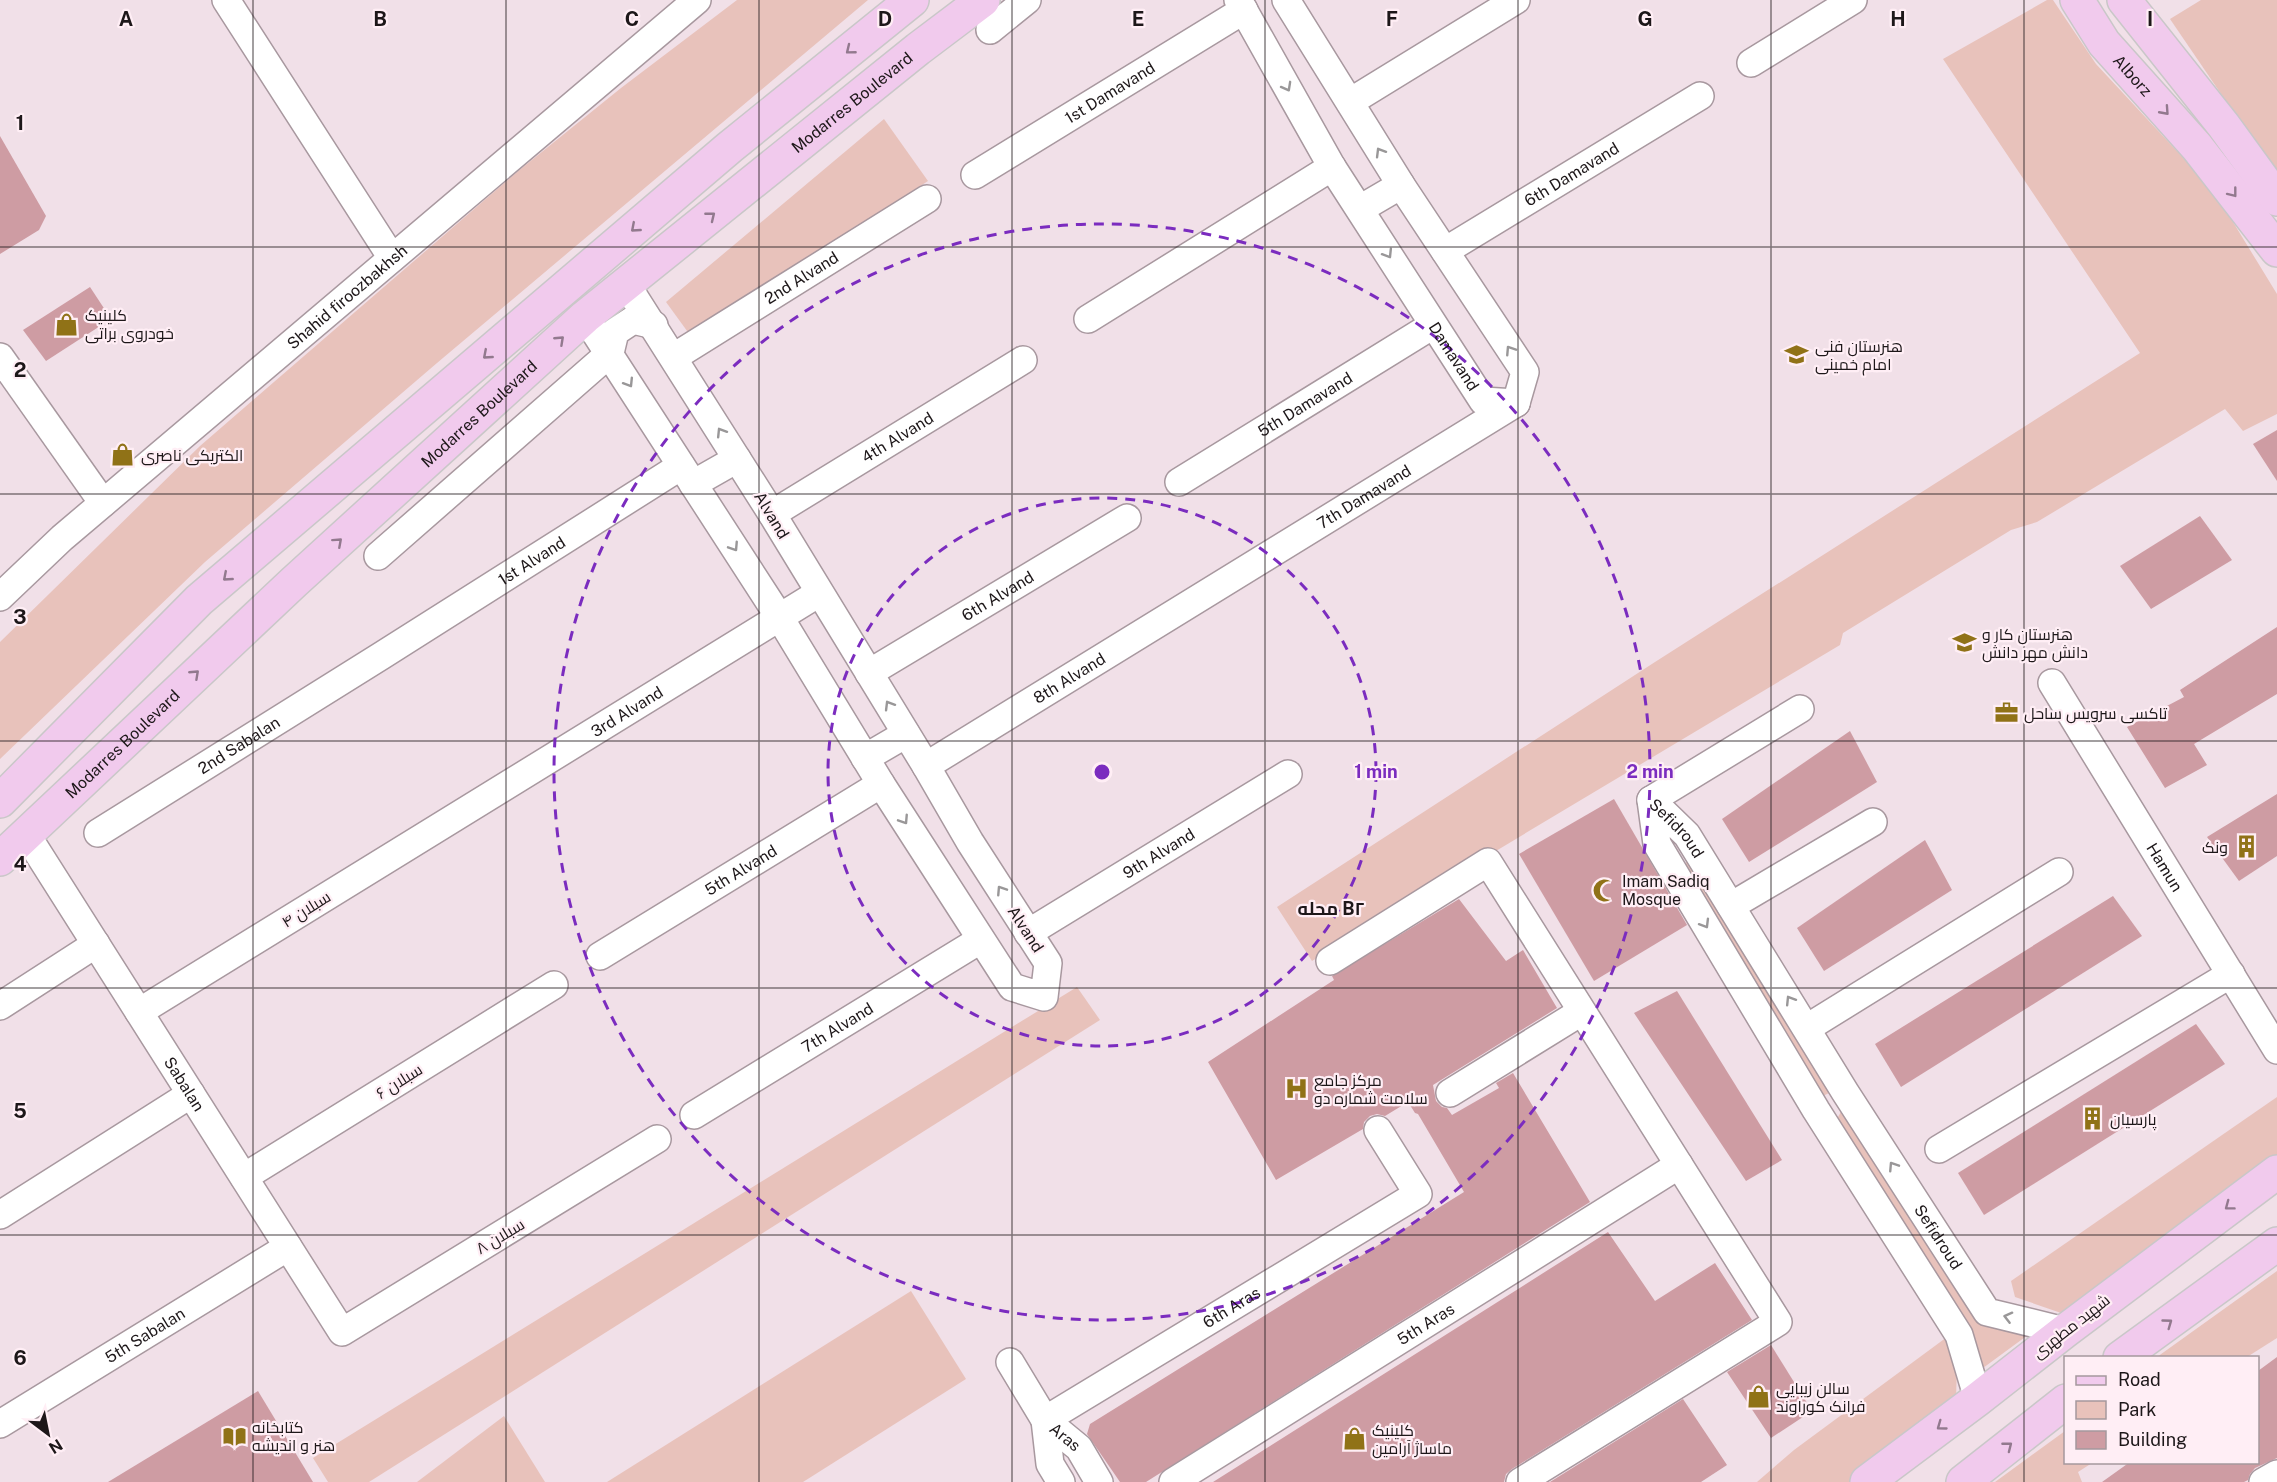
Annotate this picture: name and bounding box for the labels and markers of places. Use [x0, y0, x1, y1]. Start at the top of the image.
place label: کلینیک خودروی براتی [85, 306, 174, 344]
shop icon: کلینیک خودروی براتی [54, 311, 80, 337]
place label: هنرستان فنی امام خمینی [1815, 337, 1903, 376]
school or university icon: هنرستان فنی امام خمینی [1784, 342, 1810, 368]
shop icon: الکتریکی ناصری [110, 442, 136, 468]
place label: الکتریکی ناصری [141, 446, 243, 466]
place label: هنرستان کار و دانش مهر دانش [1982, 625, 2088, 663]
school or university icon: هنرستان کار و دانش مهر دانش [1951, 630, 1977, 656]
office icon: تاکسی سرویس ساحل [1993, 700, 2019, 726]
place label: تاکسی سرویس ساحل [2024, 704, 2168, 724]
centre of rings [1092, 762, 1112, 782]
building icon: ونک [2233, 834, 2259, 860]
place label: ونک [2202, 838, 2228, 857]
place label: Imam Sadiq Mosque [1622, 872, 1710, 909]
mosque icon: Imam Sadiq Mosque [1591, 877, 1617, 903]
place label: مرکز جامع سلامت شماره دو [1314, 1071, 1428, 1108]
hospital icon: مرکز جامع سلامت شماره دو [1283, 1076, 1309, 1102]
building icon: پارسیان [2079, 1106, 2105, 1132]
place label: پارسیان [2110, 1110, 2157, 1131]
place label: سالن زیبایی فرانک کوراوند [1776, 1379, 1865, 1416]
shop icon: سالن زیبایی فرانک کوراوند [1745, 1384, 1771, 1410]
place label: کتابخانه هنر و اندیشه [252, 1418, 335, 1455]
place label: کلینیک ماساژ آرامین [1372, 1421, 1452, 1459]
library icon: کتابخانه هنر و اندیشه [221, 1423, 247, 1449]
shop icon: کلینیک ماساژ آرامین [1341, 1426, 1367, 1452]

